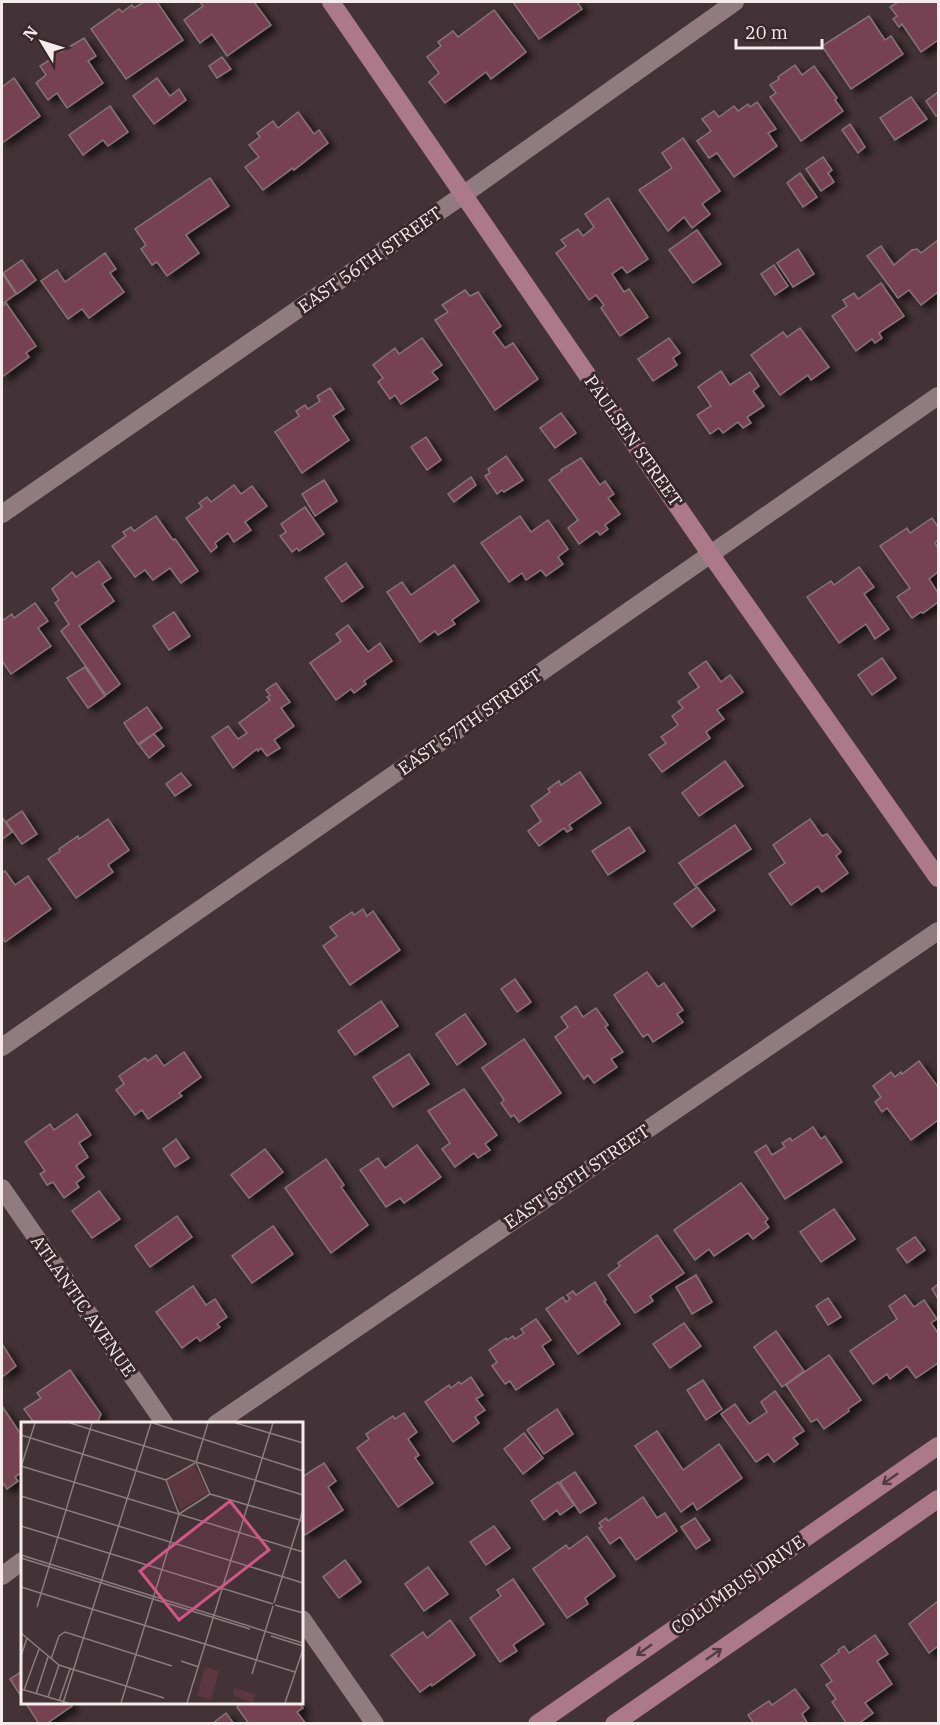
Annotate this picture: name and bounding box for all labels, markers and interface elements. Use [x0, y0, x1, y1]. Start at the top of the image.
north arrow [12, 12, 72, 72]
scale bar [736, 12, 822, 50]
text: 20 m [745, 21, 788, 44]
text: N [18, 22, 42, 44]
street label: EAST 56TH STREET [293, 201, 446, 318]
street label: PAULSEN STREET [579, 370, 688, 511]
street label: EAST 57TH STREET [393, 663, 546, 780]
street label: EAST 58TH STREET [499, 1119, 654, 1234]
street label: ATLANTIC AVENUE [26, 1230, 141, 1381]
inset map [21, 1422, 303, 1704]
one-way arrow [883, 1473, 899, 1485]
street label: COLUMBUS DRIVE [666, 1530, 809, 1639]
one-way arrow [636, 1644, 652, 1656]
one-way arrow [706, 1648, 722, 1660]

